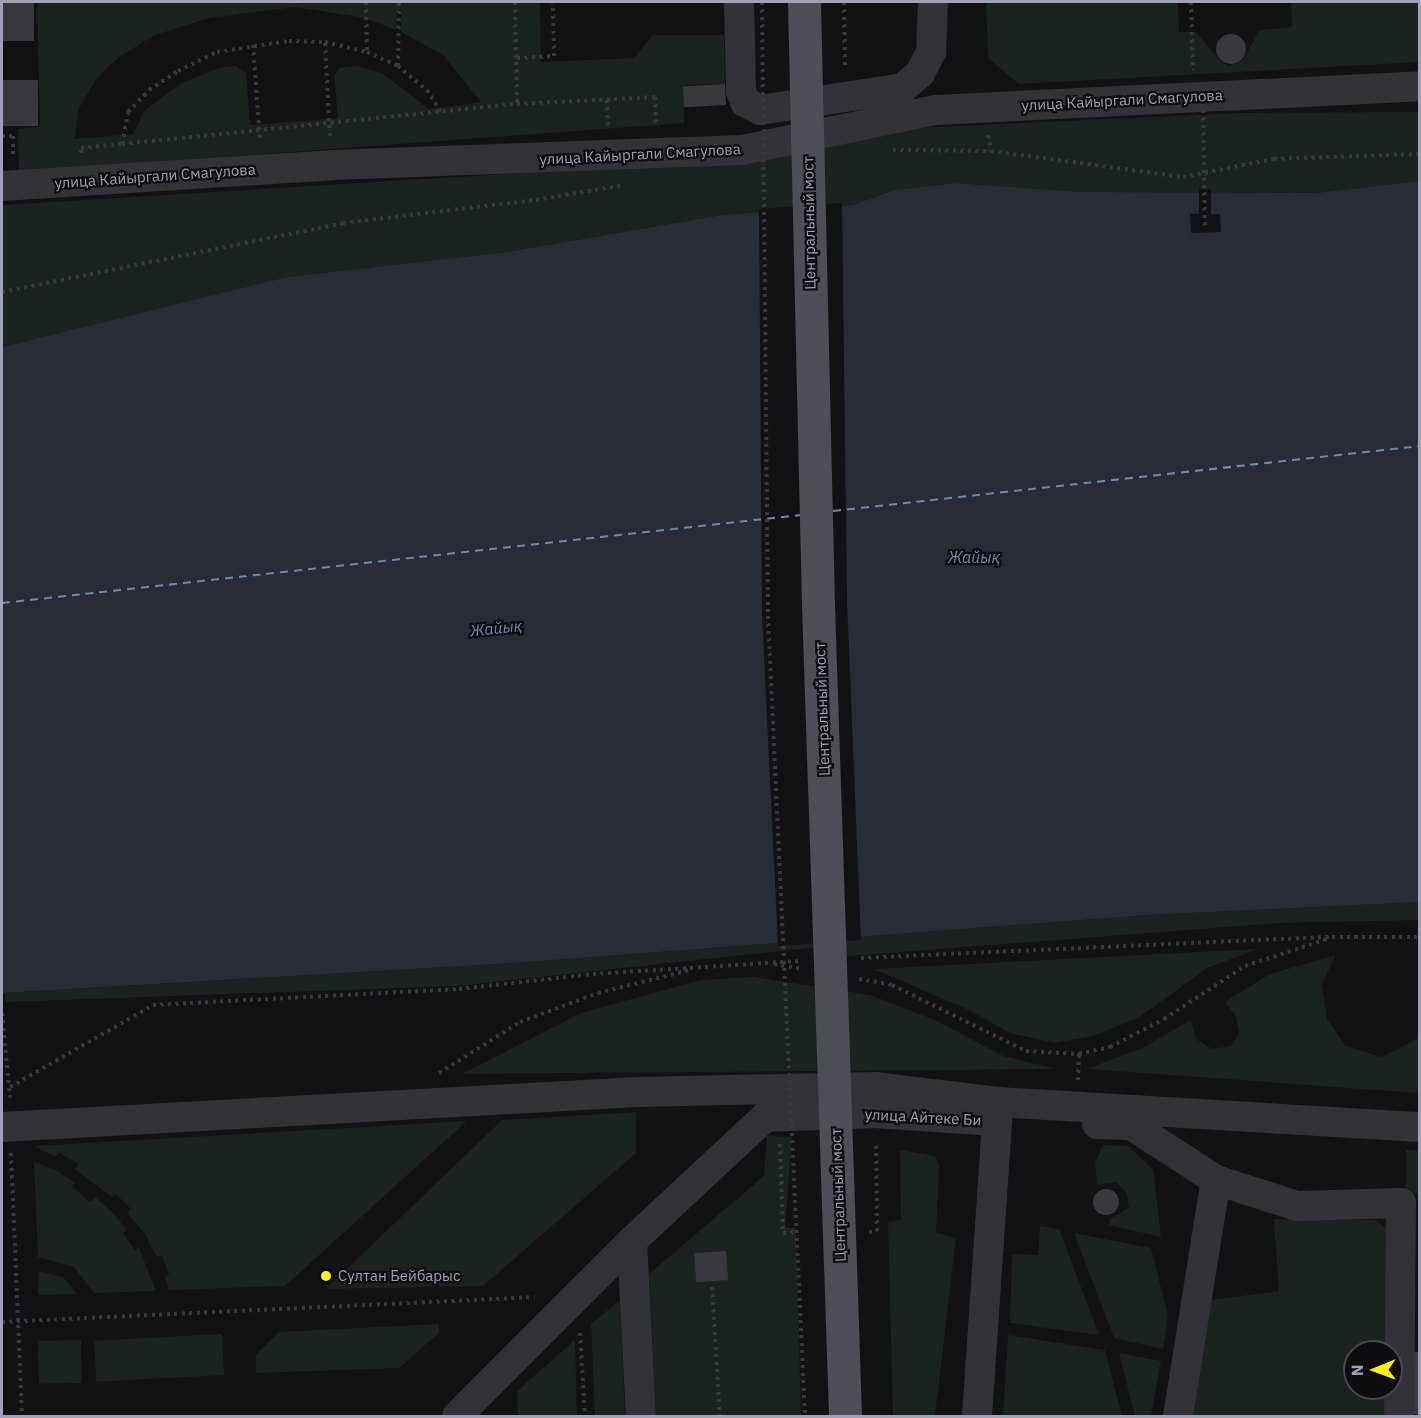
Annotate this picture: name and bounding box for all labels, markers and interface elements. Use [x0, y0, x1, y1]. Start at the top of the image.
street label: улица Кайыргали Смагулова [1021, 86, 1223, 114]
street label: улица Кайыргали Смагулова [539, 140, 741, 168]
street label: Центральный мост [799, 156, 819, 290]
street label: улица Кайыргали Смагулова [54, 160, 256, 192]
water label: Жайық [948, 547, 1000, 567]
water label: Жайық [469, 616, 523, 640]
street label: Центральный мост [811, 642, 833, 776]
street label: улица Айтеке Би [864, 1105, 982, 1129]
street label: Центральный мост [827, 1128, 849, 1262]
place label: Султан Бейбарыс [338, 1267, 460, 1285]
marker: Султан Бейбарыс [319, 1269, 333, 1283]
north arrow [1343, 1340, 1403, 1400]
text: N [1347, 1364, 1367, 1376]

